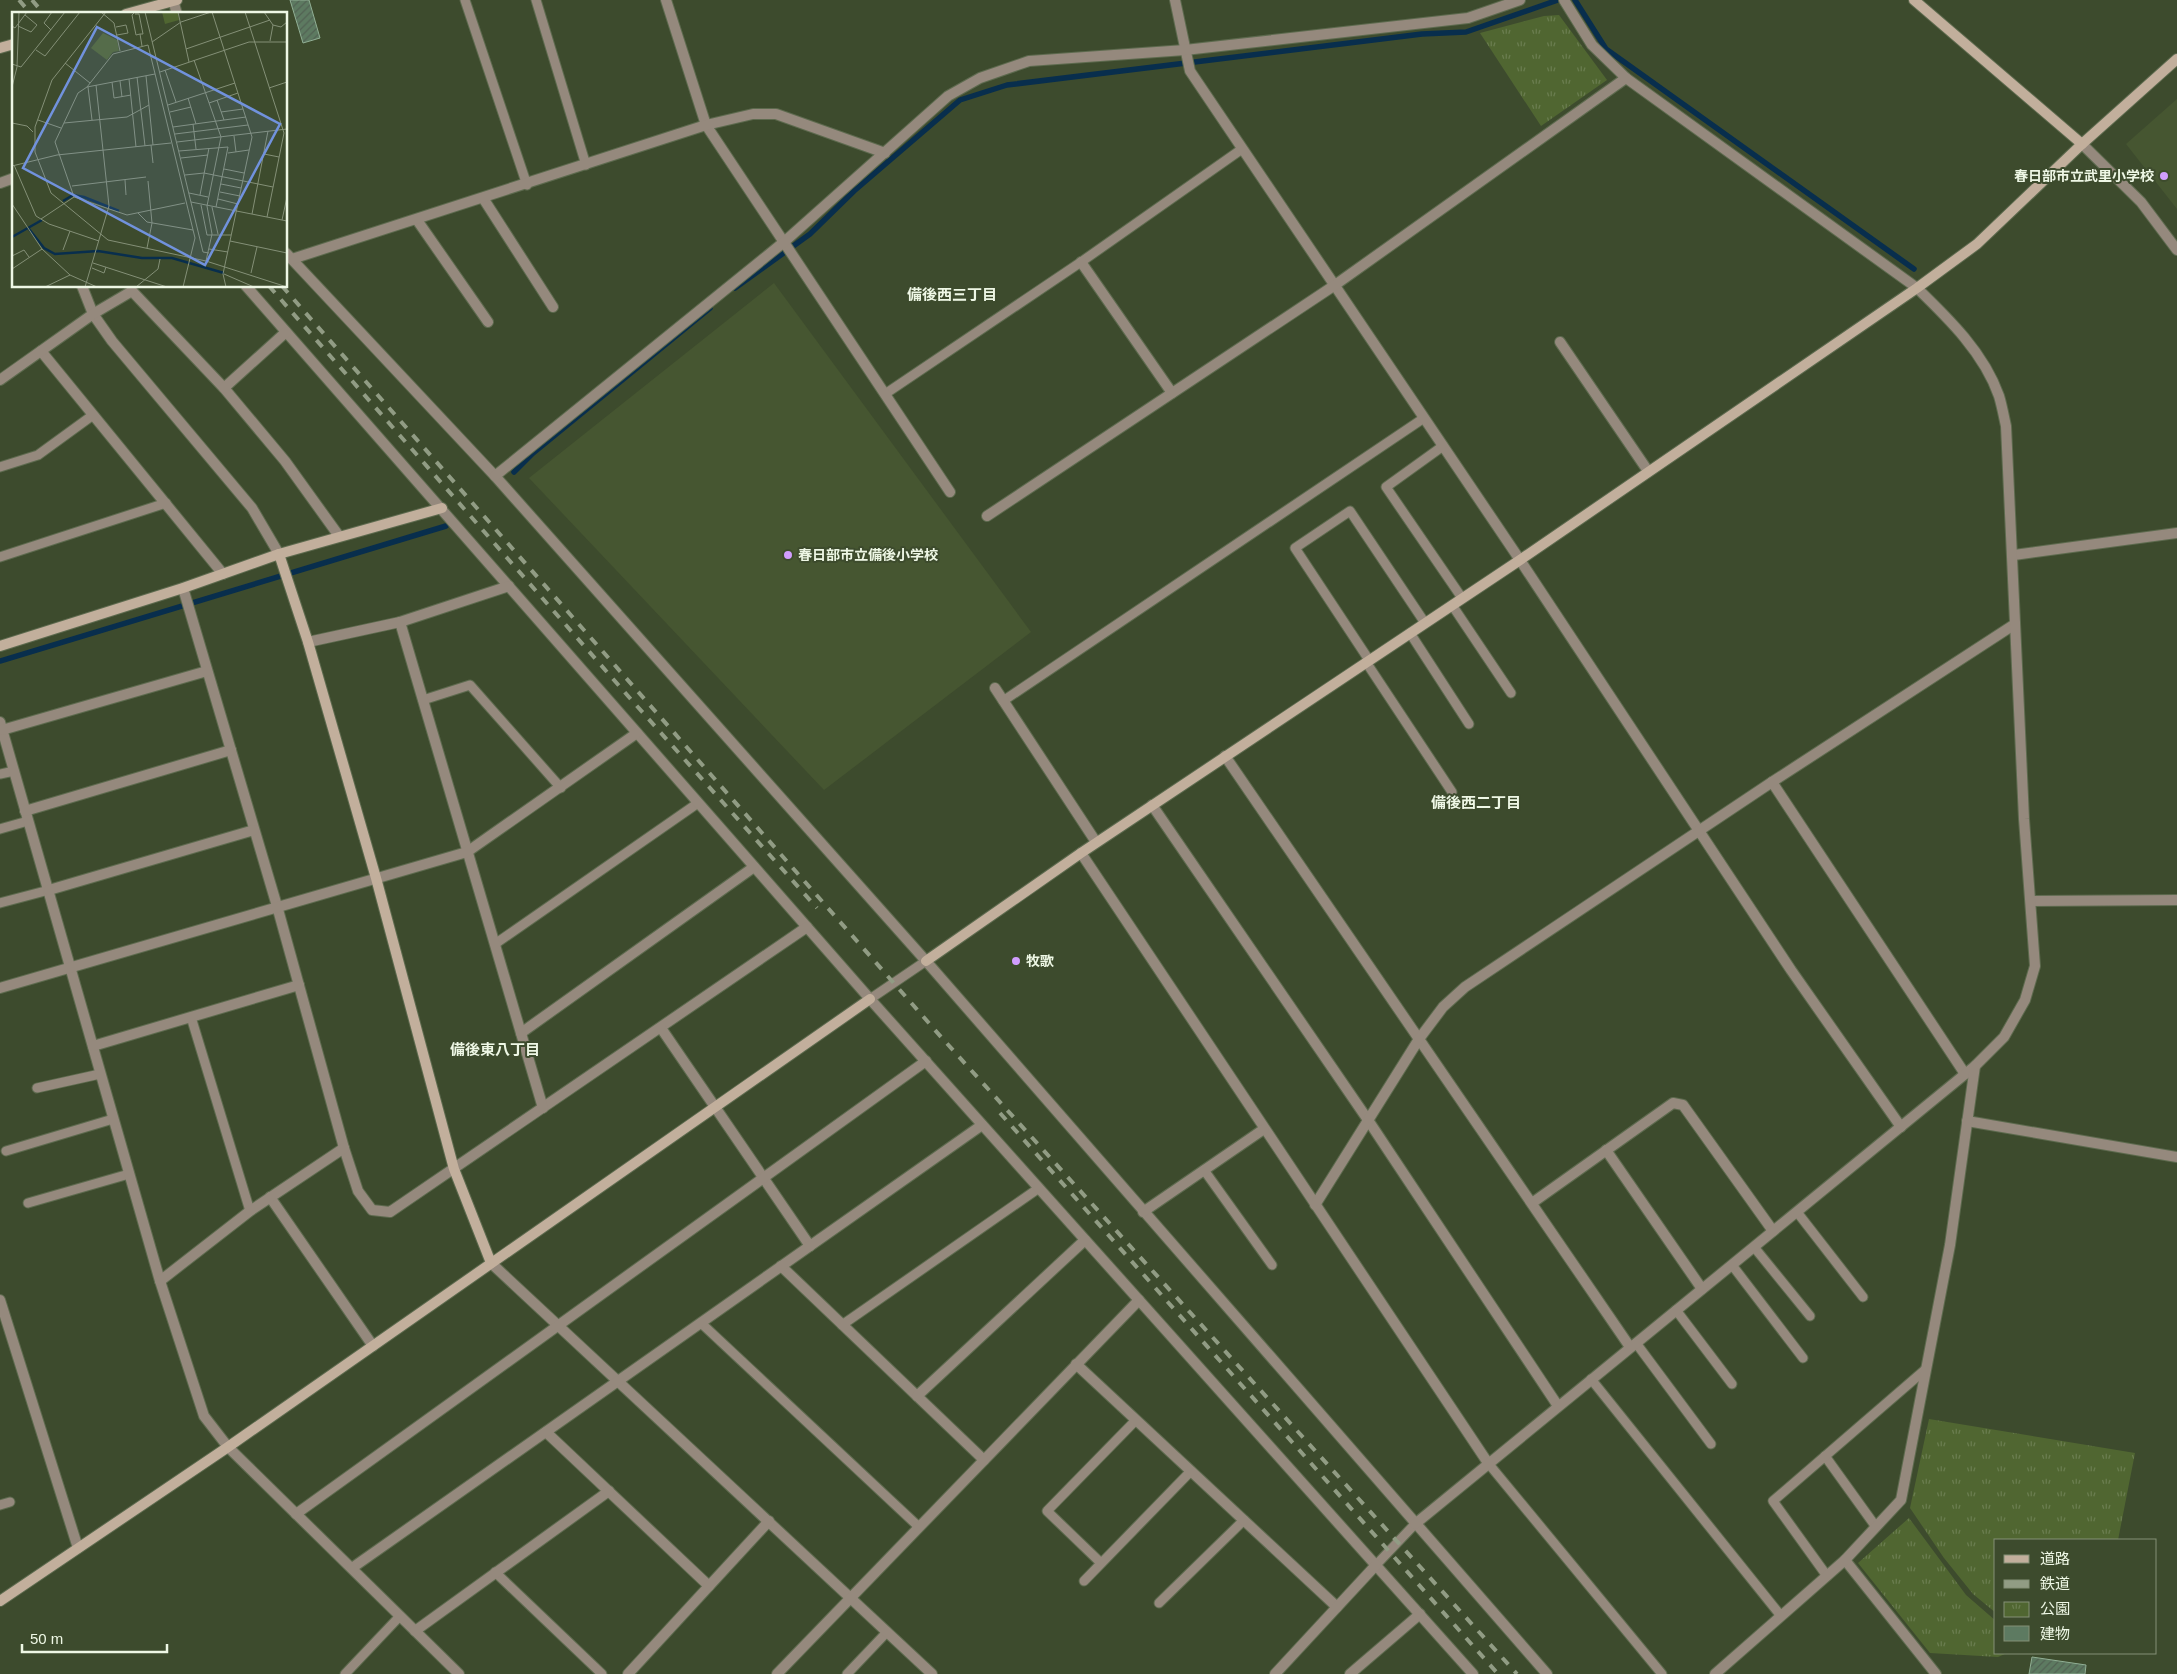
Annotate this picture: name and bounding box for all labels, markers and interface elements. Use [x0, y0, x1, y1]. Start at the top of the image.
inset map [12, 12, 288, 288]
place label: 春日部市立武里小学校 [2014, 168, 2154, 184]
marker: 春日部市立武里小学校 [2158, 170, 2170, 182]
district label: 備後西三丁目 [907, 286, 997, 303]
place label: 春日部市立備後小学校 [798, 547, 938, 563]
marker: 春日部市立備後小学校 [782, 549, 794, 561]
district label: 備後西二丁目 [1431, 794, 1521, 811]
place label: 牧歌 [1026, 953, 1054, 969]
marker: 牧歌 [1010, 955, 1022, 967]
district label: 備後東八丁目 [450, 1041, 540, 1058]
legend [1994, 1539, 2157, 1654]
text: 道路 [2040, 1550, 2070, 1567]
text: 鉄道 [2040, 1575, 2070, 1592]
text: 公園 [2040, 1600, 2070, 1617]
scale bar [22, 1622, 168, 1654]
text: 建物 [2040, 1625, 2070, 1642]
text: 50 m [30, 1630, 63, 1647]

